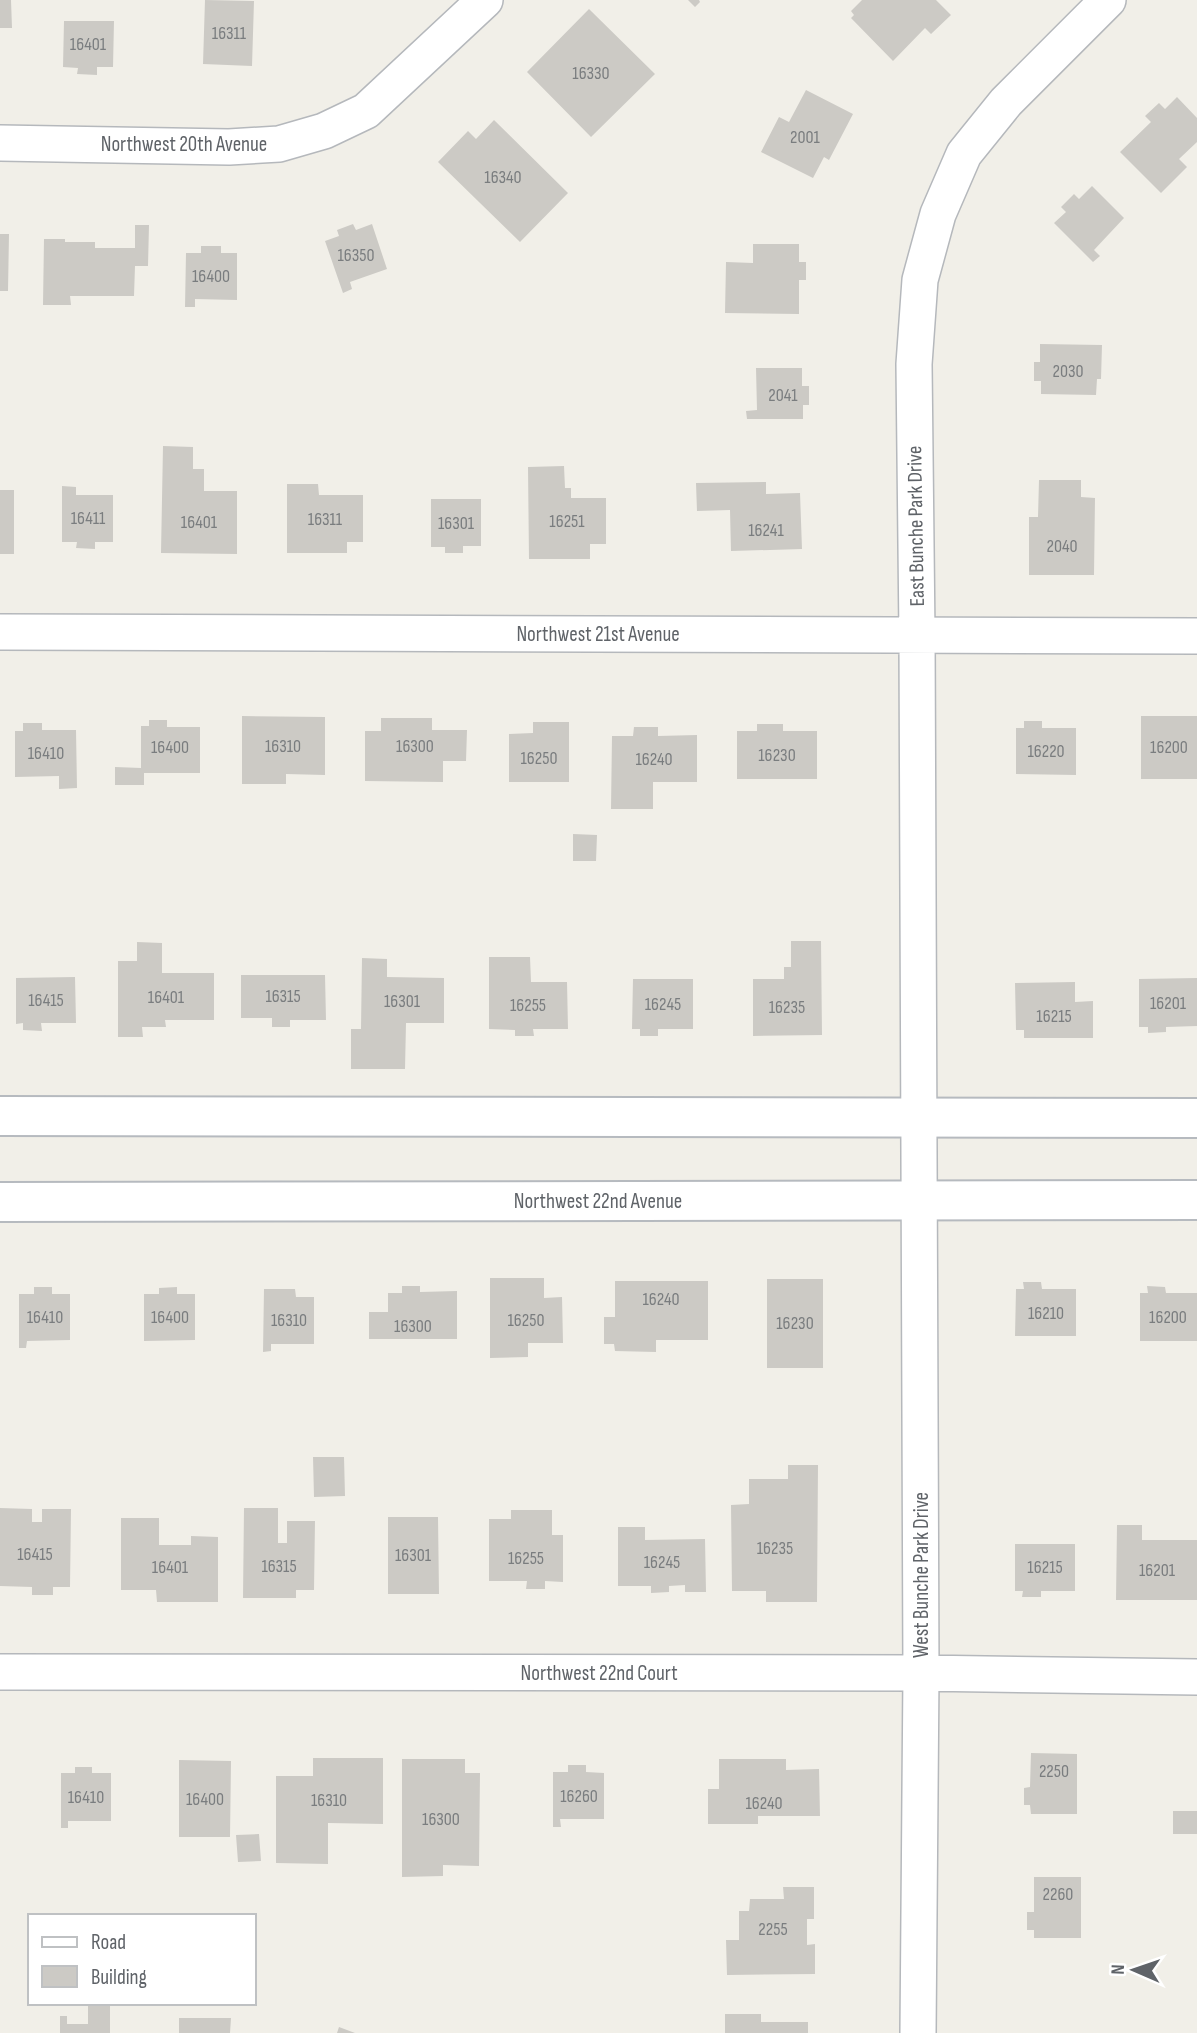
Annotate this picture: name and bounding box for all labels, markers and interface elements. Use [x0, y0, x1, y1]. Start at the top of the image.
house number: 16311 [212, 23, 247, 44]
house number: 16401 [70, 34, 107, 55]
house number: 16330 [572, 63, 610, 84]
house number: 2001 [790, 127, 821, 148]
street label: Northwest 20th Avenue [101, 132, 267, 157]
house number: 16340 [484, 167, 522, 188]
house number: 16350 [338, 245, 374, 266]
house number: 16400 [192, 266, 230, 287]
house number: 2030 [1052, 361, 1084, 382]
house number: 2041 [768, 385, 798, 406]
street label: East Bunche Park Drive [902, 445, 930, 607]
house number: 16411 [71, 508, 106, 529]
house number: 16311 [308, 509, 343, 530]
house number: 16251 [549, 511, 585, 532]
house number: 16401 [181, 512, 218, 533]
house number: 16301 [438, 513, 475, 534]
house number: 16241 [748, 520, 784, 541]
house number: 2040 [1047, 536, 1078, 557]
street label: Northwest 21st Avenue [516, 622, 680, 647]
house number: 16310 [265, 736, 301, 757]
house number: 16300 [396, 736, 434, 757]
house number: 16400 [151, 737, 189, 758]
house number: 16200 [1150, 737, 1188, 758]
house number: 16220 [1027, 741, 1065, 762]
house number: 16410 [28, 743, 64, 764]
house number: 16230 [758, 745, 796, 766]
house number: 16250 [520, 748, 558, 769]
house number: 16240 [635, 749, 673, 770]
house number: 16315 [265, 986, 301, 1007]
house number: 16401 [148, 987, 185, 1008]
house number: 16415 [28, 990, 64, 1011]
house number: 16301 [384, 991, 421, 1012]
house number: 16201 [1150, 993, 1187, 1014]
house number: 16245 [645, 994, 681, 1015]
house number: 16255 [510, 995, 546, 1016]
house number: 16235 [769, 997, 805, 1018]
house number: 16215 [1036, 1006, 1072, 1027]
street label: Northwest 22nd Avenue [514, 1189, 682, 1214]
house number: 16240 [642, 1289, 680, 1310]
house number: 16210 [1028, 1303, 1064, 1324]
house number: 16410 [27, 1307, 63, 1328]
house number: 16400 [151, 1307, 189, 1328]
house number: 16200 [1149, 1307, 1187, 1328]
house number: 16310 [271, 1310, 307, 1331]
house number: 16250 [507, 1310, 545, 1331]
house number: 16230 [776, 1313, 814, 1334]
house number: 16300 [394, 1316, 432, 1337]
street label: West Bunche Park Drive [909, 1492, 934, 1658]
house number: 16235 [757, 1538, 793, 1559]
house number: 16415 [17, 1544, 53, 1565]
house number: 16301 [395, 1545, 432, 1566]
house number: 16255 [508, 1548, 544, 1569]
house number: 16245 [644, 1552, 680, 1573]
house number: 16315 [261, 1556, 297, 1577]
house number: 16401 [152, 1557, 189, 1578]
house number: 16215 [1027, 1557, 1063, 1578]
house number: 16201 [1139, 1560, 1176, 1581]
street label: Northwest 22nd Court [520, 1661, 678, 1686]
house number: 2250 [1039, 1761, 1069, 1782]
house number: 16260 [560, 1786, 598, 1807]
house number: 16410 [68, 1787, 104, 1808]
house number: 16400 [186, 1789, 224, 1810]
house number: 16310 [311, 1790, 347, 1811]
house number: 16240 [745, 1793, 783, 1814]
house number: 16300 [422, 1809, 460, 1830]
house number: 2260 [1043, 1884, 1073, 1905]
legend [28, 1914, 256, 2005]
house number: 2255 [758, 1919, 788, 1940]
text: Road [91, 1930, 126, 1955]
north arrow [1099, 1935, 1169, 2005]
text: N [1107, 1964, 1130, 1975]
text: Building [91, 1965, 147, 1990]

